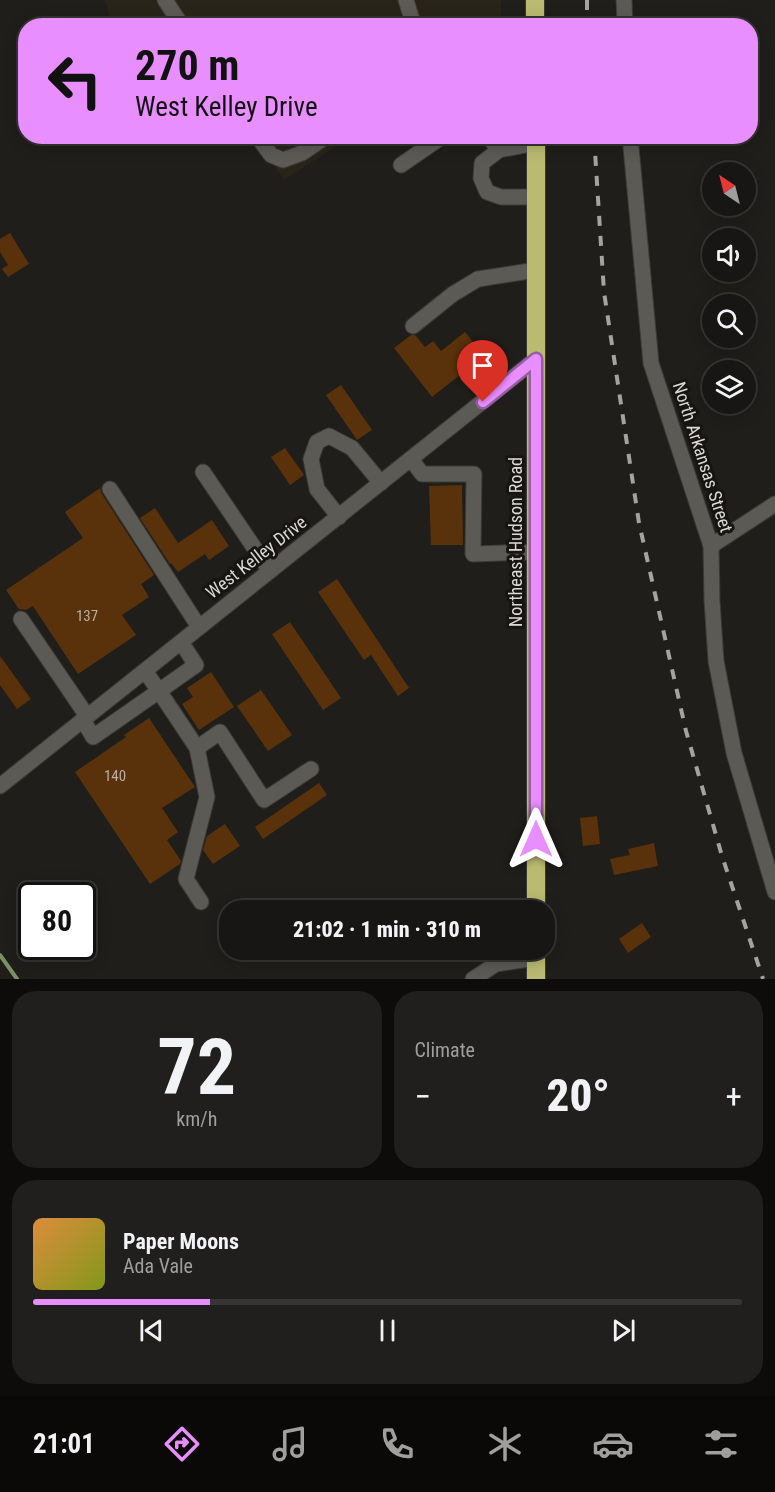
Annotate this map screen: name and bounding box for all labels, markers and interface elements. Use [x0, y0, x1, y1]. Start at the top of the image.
text: 270 m [135, 41, 240, 90]
icon: left [36, 42, 114, 120]
text: West Kelley Drive [135, 91, 318, 123]
north arrow [702, 162, 756, 216]
map controls [702, 162, 756, 414]
button: sound [702, 228, 756, 282]
button: search [702, 294, 756, 348]
pin [457, 340, 508, 402]
icon: arrive [466, 349, 499, 382]
button: layers [702, 360, 756, 414]
street label: North Arkansas Street [669, 379, 737, 535]
street label: Northeast Hudson Road [505, 457, 526, 627]
street label: West Kelley Drive [202, 511, 310, 603]
house number: 137 [76, 607, 98, 625]
house number: 140 [104, 767, 126, 785]
position arrow [504, 807, 568, 871]
speed limit sign: 80 [18, 882, 96, 960]
text: 21:02 · 1 min · 310 m [293, 917, 481, 942]
text: 72 [157, 1022, 236, 1113]
text: Climate [415, 1038, 475, 1062]
text: 20° [547, 1069, 610, 1122]
text: − [415, 1077, 431, 1116]
text: + [726, 1077, 742, 1116]
text: km/h [176, 1107, 217, 1131]
text: Paper Moons [123, 1229, 239, 1254]
text: Ada Vale [123, 1254, 193, 1278]
icon: previous [135, 1314, 168, 1347]
icon: pause [371, 1314, 404, 1347]
icon: next [607, 1314, 640, 1347]
icon: directions [161, 1423, 203, 1465]
icon: music [269, 1423, 311, 1465]
icon: phone [376, 1423, 418, 1465]
icon: climate [484, 1423, 526, 1465]
icon: car [592, 1423, 634, 1465]
icon: filters [700, 1423, 742, 1465]
text: 21:01 [33, 1428, 95, 1460]

